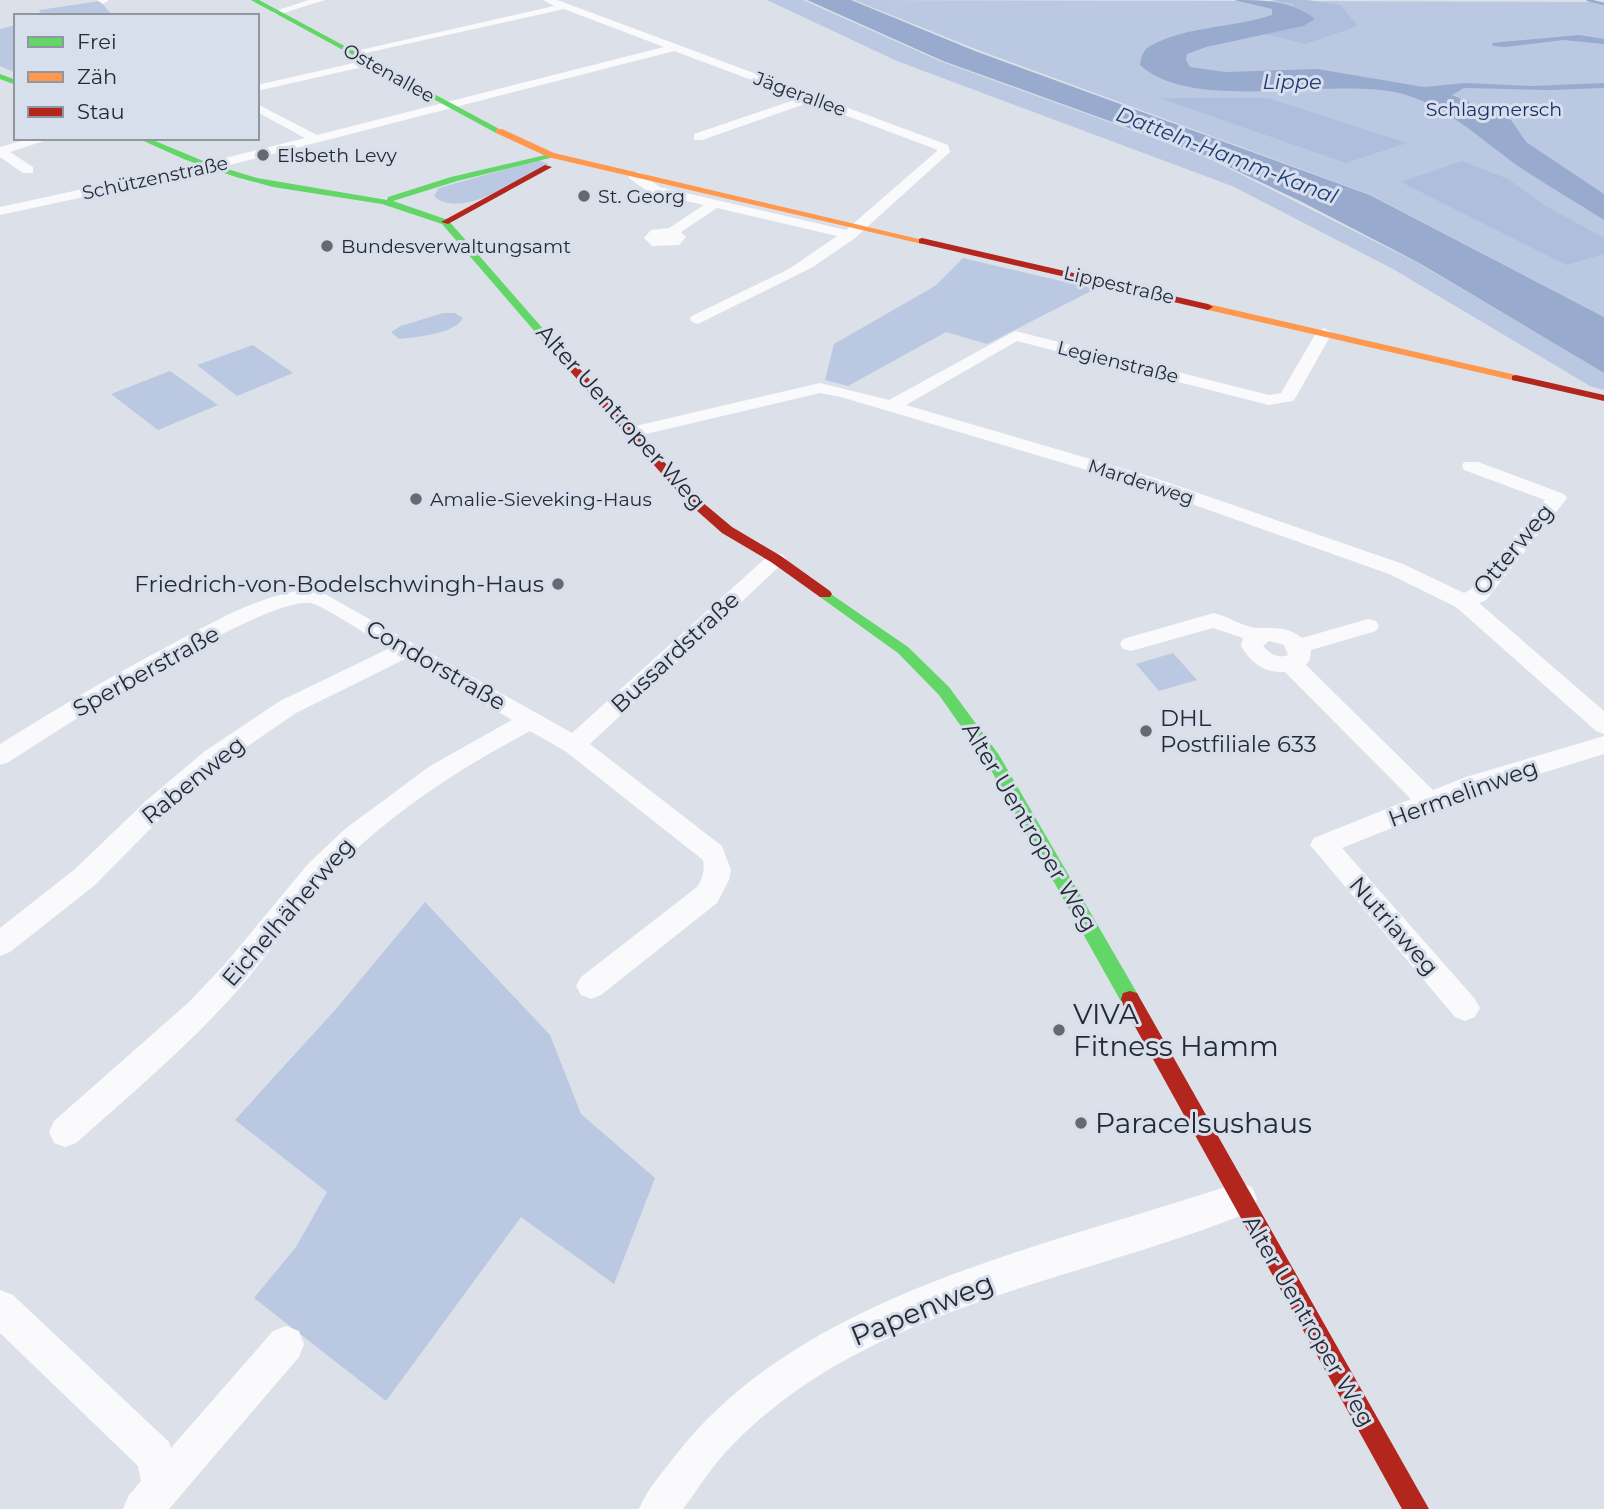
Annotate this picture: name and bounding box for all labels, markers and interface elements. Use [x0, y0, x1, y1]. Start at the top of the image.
legend [14, 14, 259, 140]
text: Frei [77, 29, 117, 54]
street label: Ostenallee [339, 38, 439, 108]
text: Zäh [77, 64, 117, 89]
street label: Jägerallee [750, 66, 849, 121]
water label: Lippe [1262, 69, 1322, 94]
park label: Schlagmersch [1426, 98, 1562, 121]
text: Stau [77, 99, 125, 124]
water label: Datteln-Hamm-Kanal [1113, 101, 1342, 209]
place label: Elsbeth Levy [277, 144, 398, 167]
marker: Elsbeth Levy [255, 147, 271, 163]
street label: Schützenstraße [80, 151, 230, 205]
place label: St. Georg [598, 185, 685, 208]
marker: St. Georg [576, 188, 592, 204]
place label: Bundesverwaltungsamt [341, 235, 571, 258]
marker: Bundesverwaltungsamt [319, 238, 335, 254]
street label: Lippestraße [1061, 261, 1177, 309]
street label: Alter Uentroper Weg [530, 319, 712, 515]
street label: Legienstraße [1055, 336, 1181, 388]
street label: Marderweg [1085, 454, 1197, 510]
place label: Amalie-Sieveking-Haus [430, 488, 652, 511]
marker: Amalie-Sieveking-Haus [408, 491, 424, 507]
street label: Otterweg [1467, 498, 1559, 600]
place label: Friedrich-von-Bodelschwingh-Haus [134, 570, 544, 598]
marker: Friedrich-von-Bodelschwingh-Haus [550, 576, 566, 592]
street label: Bussardstraße [605, 585, 745, 719]
street label: Condorstraße [361, 614, 511, 716]
street label: Sperberstraße [68, 619, 224, 723]
place label: DHL Postfiliale 633 [1160, 704, 1317, 758]
street label: Alter Uentroper Weg [956, 717, 1104, 937]
marker: DHL Postfiliale 633 [1138, 723, 1154, 739]
street label: Rabenweg [136, 730, 250, 830]
street label: Hermelinweg [1384, 753, 1542, 833]
street label: Eichelhäherweg [216, 832, 360, 992]
street label: Nutriaweg [1344, 871, 1444, 981]
place label: VIVA Fitness Hamm [1073, 997, 1279, 1063]
marker: VIVA Fitness Hamm [1051, 1022, 1067, 1038]
place label: Paracelsushaus [1095, 1106, 1312, 1140]
marker: Paracelsushaus [1073, 1115, 1089, 1131]
street label: Alter Uentroper Weg [1237, 1210, 1381, 1432]
street label: Papenweg [846, 1265, 998, 1353]

